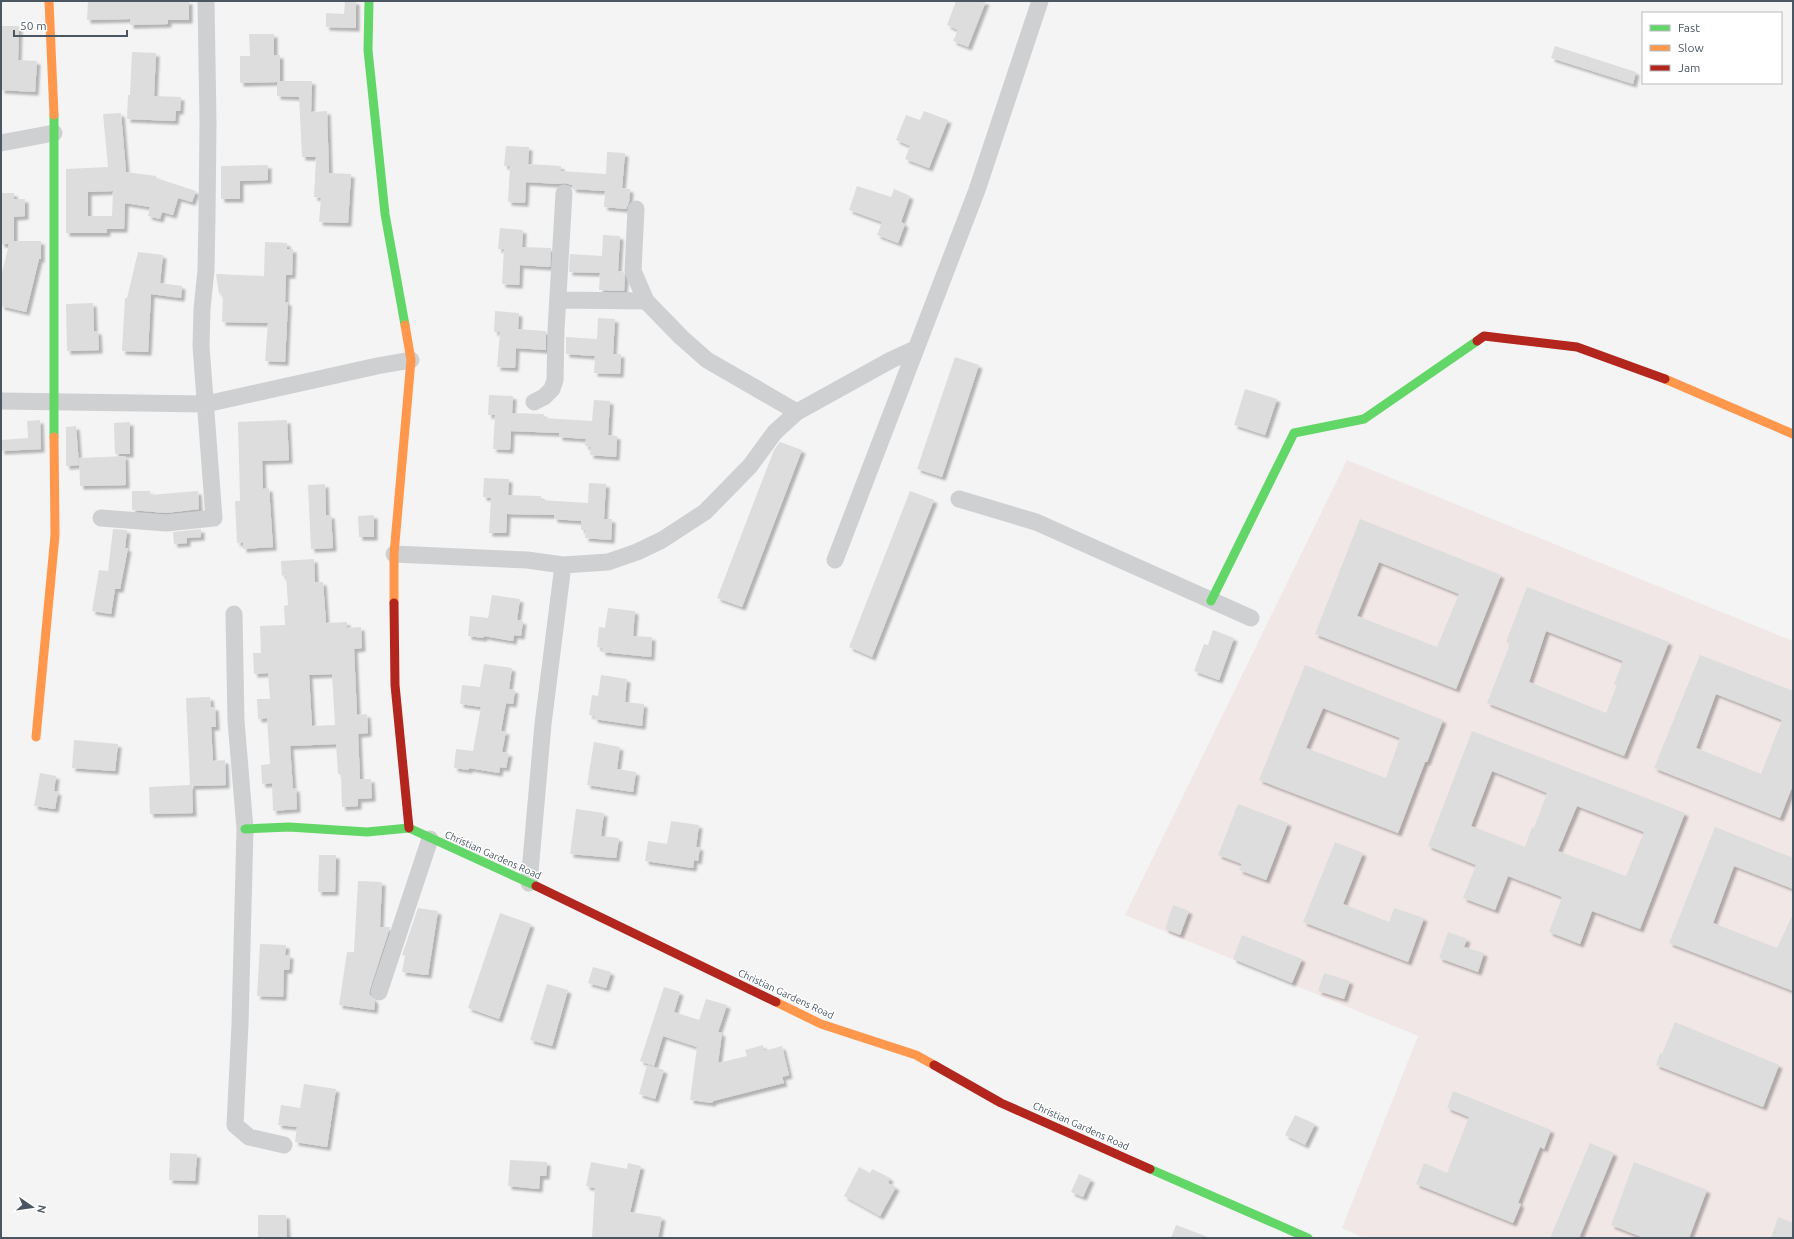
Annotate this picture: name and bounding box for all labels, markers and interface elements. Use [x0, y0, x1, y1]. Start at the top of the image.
scale bar [14, 12, 127, 38]
legend [1642, 12, 1782, 84]
text: 50 m [20, 19, 47, 32]
text: Fast [1678, 21, 1700, 34]
text: Slow [1678, 41, 1704, 54]
text: Jam [1678, 61, 1700, 74]
street label: Christian Gardens Road [443, 829, 543, 881]
street label: Christian Gardens Road [736, 967, 836, 1021]
street label: Christian Gardens Road [1031, 1100, 1131, 1152]
north arrow [12, 1187, 52, 1227]
text: N [35, 1204, 49, 1215]

